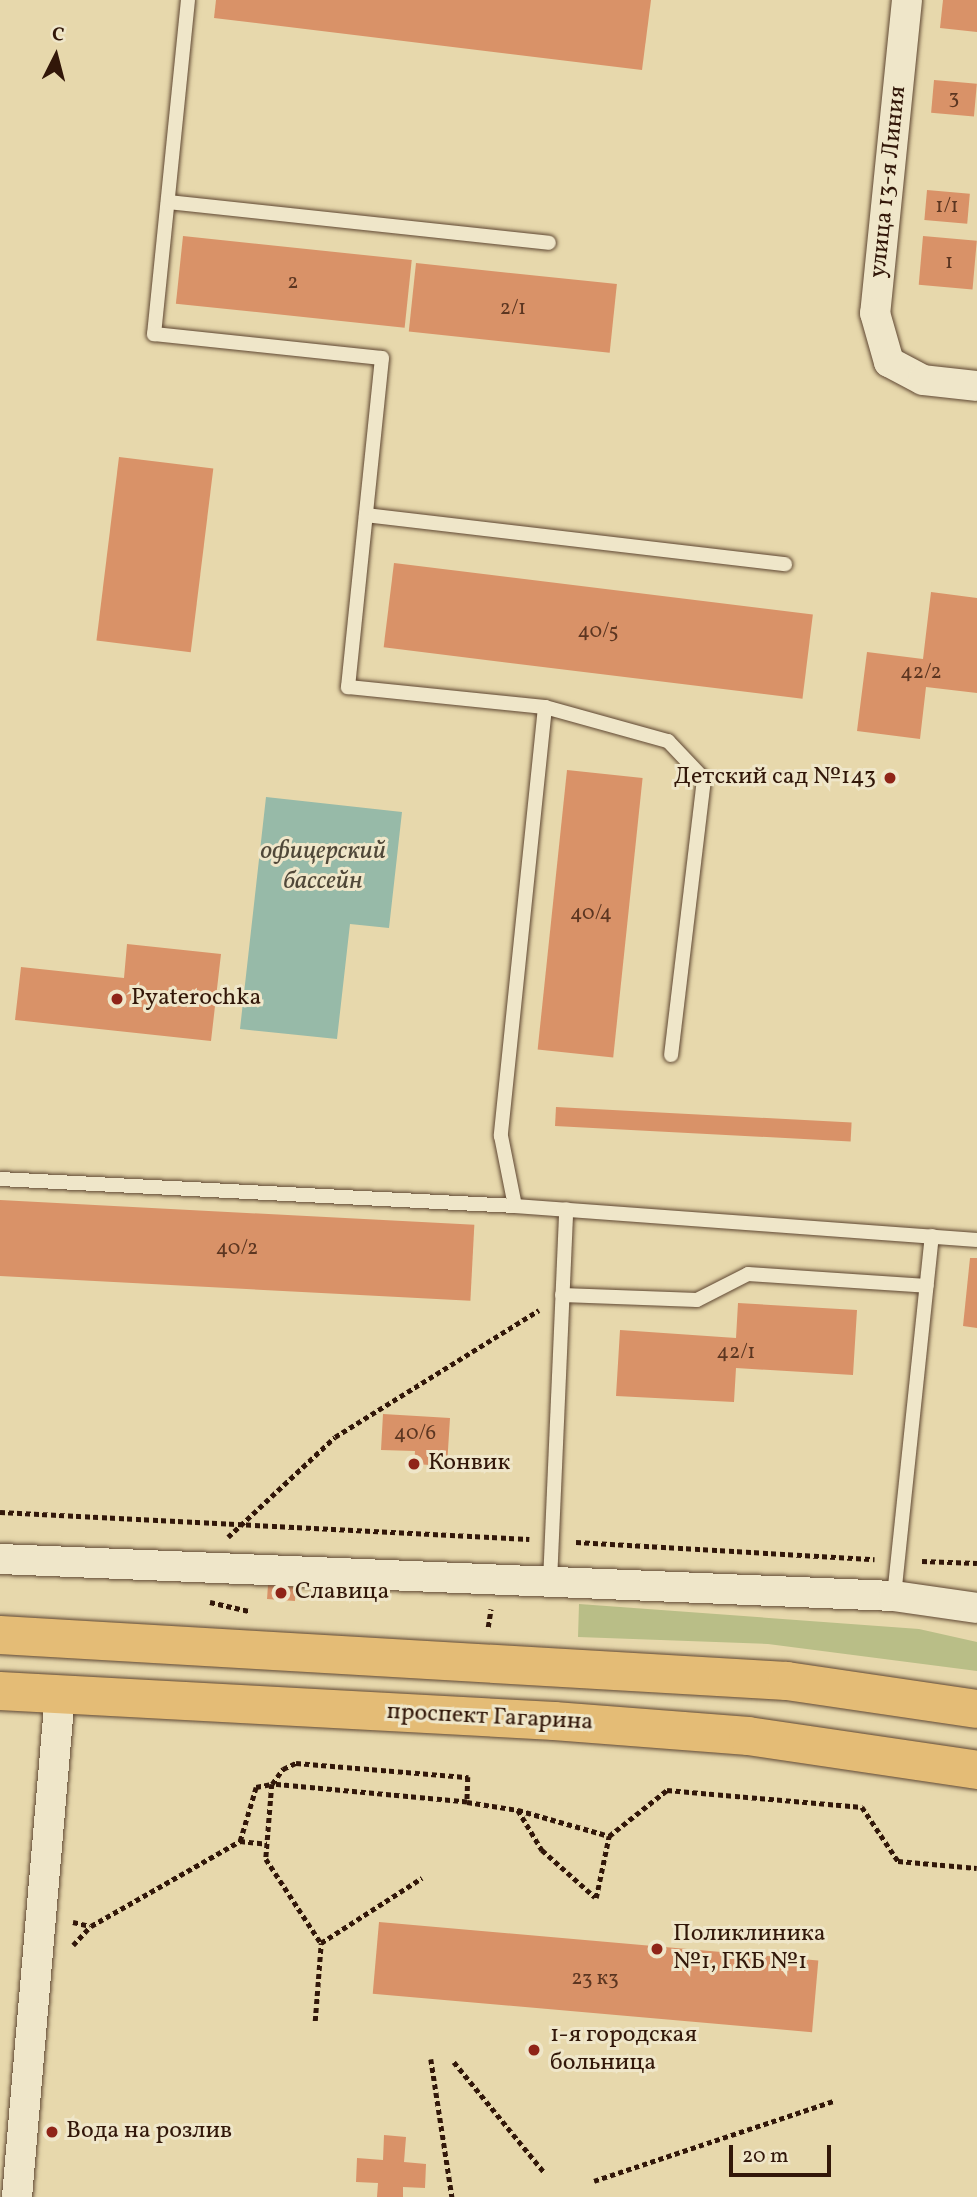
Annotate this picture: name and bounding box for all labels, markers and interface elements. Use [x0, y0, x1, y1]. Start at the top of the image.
north arrow [21, 21, 91, 91]
text: С [51, 22, 66, 49]
street label: улица 13-я Линия [865, 84, 913, 280]
house number: 3 [949, 85, 959, 111]
house number: 1/1 [935, 194, 959, 220]
house number: 1 [945, 250, 953, 276]
house number: 2 [287, 270, 299, 296]
house number: 2/1 [500, 296, 526, 322]
house number: 40/5 [577, 619, 619, 645]
house number: 42/2 [900, 660, 942, 686]
place label: Детский сад №143 [674, 764, 876, 792]
marker: Детский сад №143 [882, 770, 898, 786]
water label: офицерский бассейн [260, 836, 386, 898]
house number: 40/4 [570, 901, 612, 927]
place label: Pyaterochka [131, 985, 261, 1013]
marker: Pyaterochka [109, 991, 125, 1007]
house number: 40/2 [216, 1236, 258, 1262]
house number: 42/1 [717, 1340, 755, 1366]
house number: 40/6 [394, 1421, 436, 1447]
place label: Конвик [428, 1450, 510, 1478]
marker: Конвик [406, 1456, 422, 1472]
place label: Славица [295, 1579, 389, 1607]
marker: Славица [273, 1585, 289, 1601]
street label: проспект Гагарина [386, 1698, 594, 1738]
place label: Поликлиника №1, ГКБ №1 [673, 1921, 826, 1977]
marker: Поликлиника №1, ГКБ №1 [647, 1939, 667, 1959]
house number: 23 к3 [571, 1966, 619, 1992]
place label: 1-я городская больница [550, 2022, 697, 2078]
marker: 1-я городская больница [524, 2040, 544, 2060]
place label: Вода на розлив [66, 2118, 232, 2146]
marker: Вода на розлив [44, 2124, 60, 2140]
scale bar [732, 2130, 834, 2174]
text: 20 m [742, 2142, 788, 2171]

